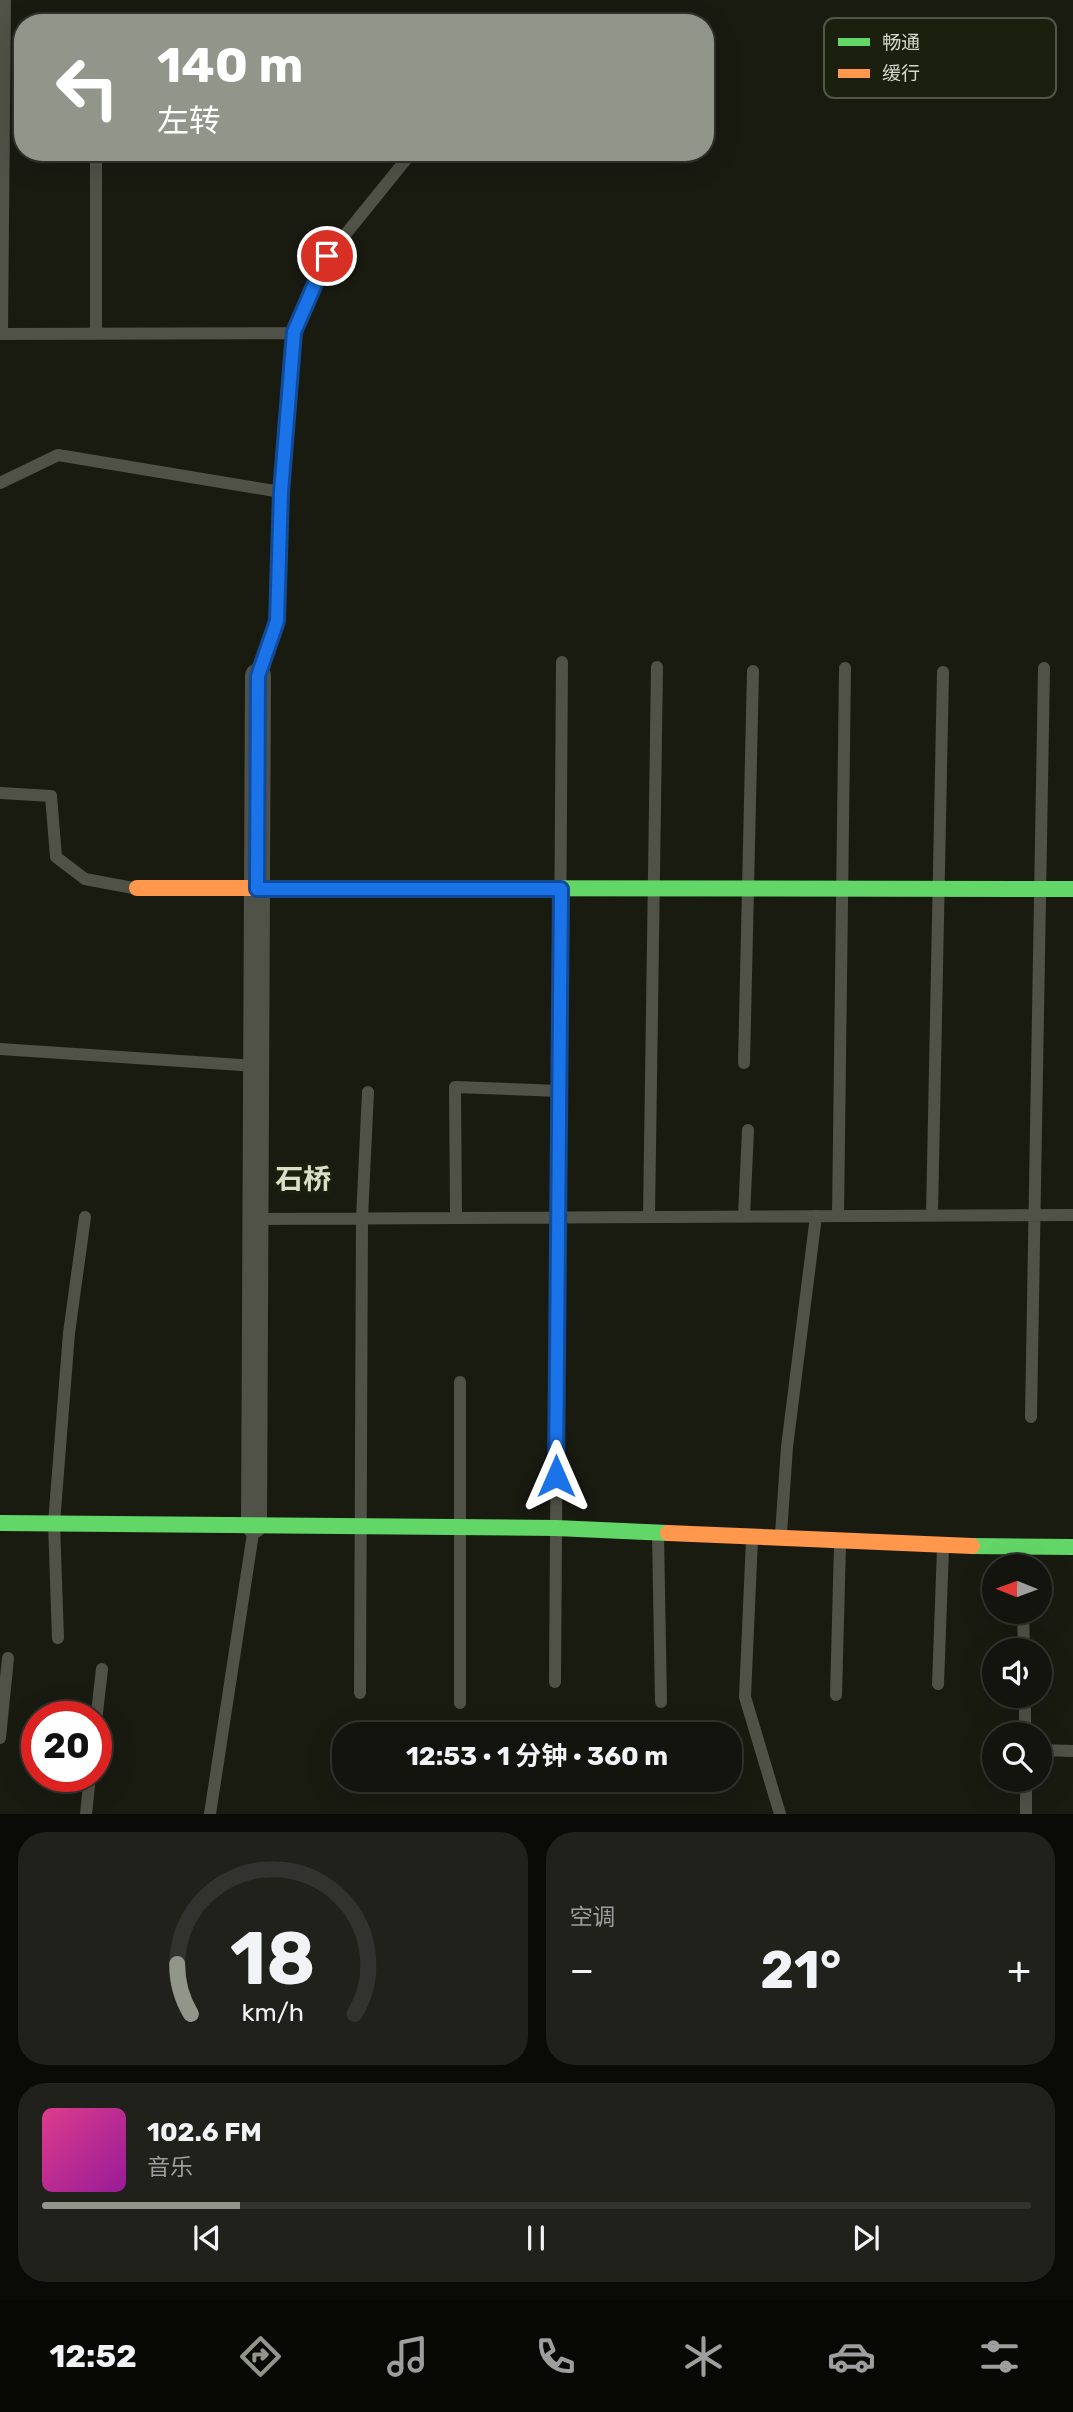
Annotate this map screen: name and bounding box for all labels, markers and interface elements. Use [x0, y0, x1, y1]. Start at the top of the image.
legend [824, 18, 1056, 98]
text: 畅通 [882, 31, 920, 54]
text: 140 m [157, 36, 303, 94]
icon: left [42, 42, 133, 133]
text: 缓行 [882, 62, 920, 85]
text: 左转 [157, 102, 221, 140]
pin [297, 226, 357, 286]
icon: arrive [308, 237, 346, 275]
district label: 石桥 [275, 1163, 331, 1196]
position arrow [519, 1439, 593, 1513]
north arrow [982, 1554, 1052, 1624]
map controls [982, 1554, 1052, 1792]
button: sound [982, 1638, 1052, 1708]
speed limit sign: 20 [21, 1701, 112, 1792]
button: search [982, 1722, 1052, 1792]
text: 12:53 · 1 分钟 · 360 m [406, 1741, 668, 1772]
text: 空调 [570, 1903, 616, 1931]
text: 18 [230, 1917, 315, 2003]
text: 21° [760, 1939, 841, 2001]
text: − [570, 1947, 594, 1993]
text: + [1007, 1947, 1031, 1993]
text: km/h [242, 1998, 304, 2027]
text: 102.6 FM [147, 2117, 262, 2148]
text: 音乐 [147, 2153, 193, 2181]
icon: previous [188, 2219, 226, 2257]
icon: pause [517, 2219, 555, 2257]
icon: next [847, 2219, 885, 2257]
icon: directions [236, 2332, 285, 2381]
icon: music [383, 2332, 432, 2381]
icon: phone [531, 2332, 580, 2381]
icon: climate [679, 2332, 728, 2381]
icon: car [827, 2332, 876, 2381]
icon: filters [975, 2332, 1024, 2381]
text: 12:52 [49, 2337, 137, 2375]

